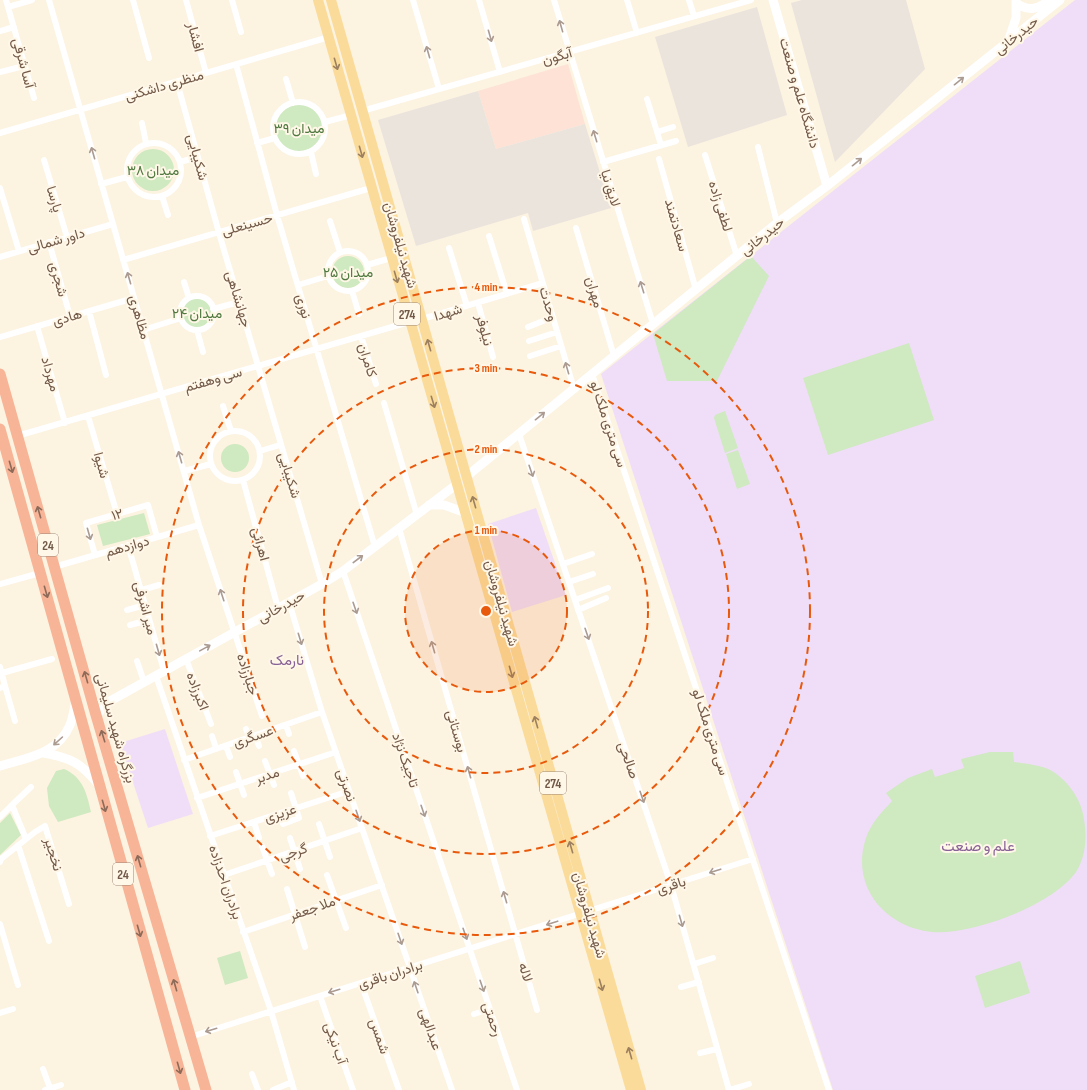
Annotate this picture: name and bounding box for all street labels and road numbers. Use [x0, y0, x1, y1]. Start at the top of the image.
street label: حیدرخانی [991, 13, 1042, 58]
street label: افشار [183, 20, 208, 54]
street label: آسا شرقی [9, 36, 39, 92]
street label: دانشگاه علم و صنعت [776, 36, 823, 151]
street label: آبگون [540, 44, 576, 69]
street label: منظری داشکنی [123, 66, 205, 105]
street label: شکیبایی [183, 132, 212, 182]
street label: لایق نیا [597, 167, 624, 209]
street label: لطفی زاده [705, 179, 736, 234]
street label: پارسا [42, 184, 67, 215]
street label: سعادتمند [661, 197, 692, 253]
street label: شهید نیلفروشان [380, 200, 421, 290]
street label: حسینعلی [220, 209, 275, 240]
street label: حیدرخانی [737, 214, 788, 259]
street label: داور شمالی [25, 224, 87, 257]
street label: شجری [45, 260, 72, 299]
street label: جهانشاهی [222, 269, 255, 330]
street label: مهران [582, 275, 607, 310]
street label: وحدت [535, 285, 562, 323]
street label: نوری [292, 292, 315, 320]
street label: مظاهری [125, 293, 154, 341]
street label: شهدا [432, 300, 464, 325]
road number: 274 [394, 303, 420, 325]
street label: هادی [50, 305, 84, 330]
street label: نیلوفر [472, 312, 497, 348]
street label: کامران [354, 341, 381, 379]
street label: مهرداد [37, 355, 64, 393]
street label: سی وهفتم [182, 363, 244, 396]
street label: سی متری ملک لو [587, 379, 631, 470]
street label: شیوا [90, 450, 113, 480]
street label: شکیبایی [274, 450, 305, 500]
street label: ۱۲ [109, 505, 125, 524]
street label: اهرائی [248, 525, 273, 563]
street label: دوازدهم [103, 532, 151, 561]
road number: 24 [38, 534, 58, 556]
street label: شهید نیلفروشان [481, 558, 522, 648]
street label: میر اشرفی [130, 579, 161, 637]
street label: حیدرخانی [254, 586, 308, 626]
street label: جبارزاده [233, 651, 262, 697]
street label: اکبرزاده [182, 670, 213, 713]
street label: بزرگراه شهید سلیمانی [92, 671, 139, 785]
street label: سی متری ملک لو [689, 687, 733, 778]
street label: بوستانی [442, 708, 471, 754]
street label: عسگری [231, 722, 276, 751]
street label: تاجیک نژاد [388, 730, 423, 790]
street label: صالحی [614, 739, 643, 781]
street label: مدبر [252, 763, 281, 788]
street label: نصرتی [333, 766, 360, 804]
road number: 274 [540, 772, 566, 794]
street label: عزیزی [262, 800, 298, 827]
street label: نخجیر [40, 834, 67, 873]
street label: گرجی [277, 840, 310, 865]
street label: برادران احدزاده [205, 843, 246, 922]
road number: 24 [113, 863, 133, 885]
street label: شهید نیلفروشان [569, 870, 610, 960]
street label: باقری [655, 873, 688, 898]
street label: ملا جعفر [286, 893, 338, 925]
street label: برادران باقری [356, 956, 425, 993]
street label: لاله [515, 961, 536, 984]
street label: رحمتی [479, 1000, 506, 1039]
street label: عبدالهی [415, 1006, 446, 1052]
street label: شمس [366, 1016, 393, 1056]
street label: آب نیکی [320, 1020, 351, 1068]

